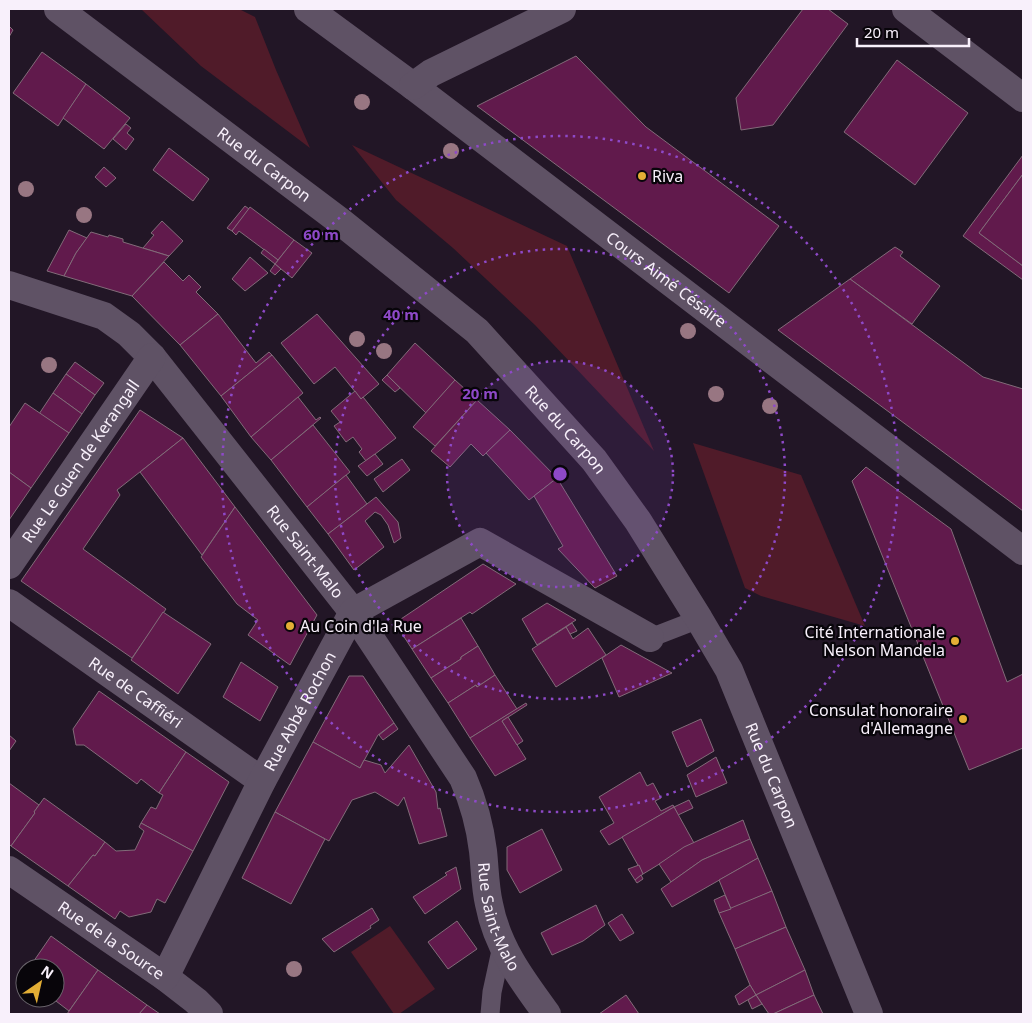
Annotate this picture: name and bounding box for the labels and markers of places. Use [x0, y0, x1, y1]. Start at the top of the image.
place label: Riva [652, 165, 683, 187]
marker: Riva [636, 170, 648, 182]
centre of rings [551, 465, 569, 483]
place label: Au Coin d'la Rue [300, 615, 422, 637]
marker: Au Coin d'la Rue [284, 620, 296, 632]
place label: Cité Internationale Nelson Mandela [805, 621, 945, 661]
marker: Cité Internationale Nelson Mandela [949, 635, 961, 647]
place label: Consulat honoraire d'Allemagne [809, 699, 953, 739]
marker: Consulat honoraire d'Allemagne [957, 713, 969, 725]

